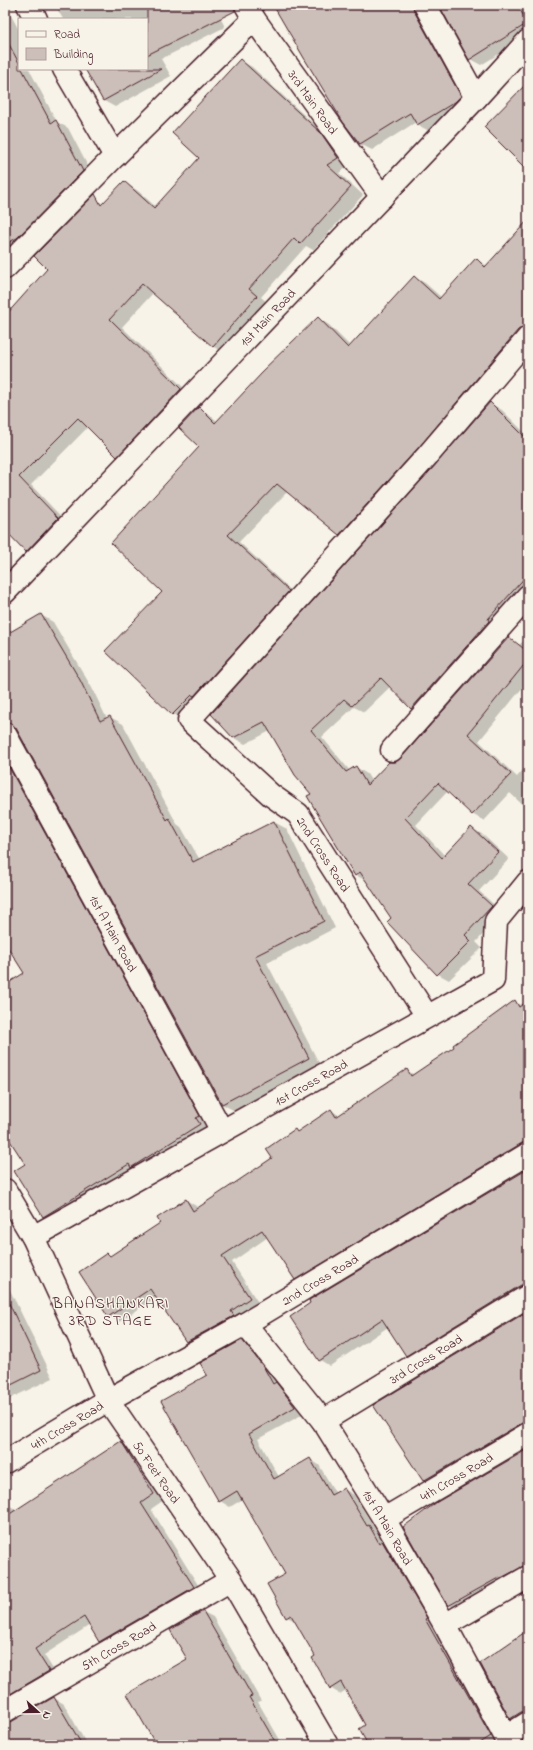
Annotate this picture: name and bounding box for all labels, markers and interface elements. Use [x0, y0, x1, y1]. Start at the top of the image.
legend [18, 18, 148, 70]
text: Road [54, 26, 80, 44]
text: Building [53, 46, 93, 65]
street label: 3rd Main Road [283, 66, 342, 139]
street label: 1st Main Road [236, 284, 301, 351]
street label: 2nd Cross Road [291, 814, 355, 897]
street label: 1st A Main Road [84, 892, 142, 976]
street label: 1st Cross Road [271, 1055, 352, 1111]
street label: 2nd Cross Road [279, 1250, 363, 1311]
district label: BANASHANKARI 3RD STAGE [52, 1293, 169, 1332]
street label: 3rd Cross Road [386, 1330, 467, 1389]
street label: 4th Cross Road [27, 1397, 108, 1455]
street label: 50 Feet Road [128, 1437, 184, 1508]
street label: 4th Cross Road [417, 1448, 498, 1507]
street label: 1st A Main Road [357, 1486, 417, 1570]
street label: 5th Cross Road [78, 1617, 161, 1676]
north arrow [18, 1692, 58, 1732]
text: N [38, 1709, 55, 1722]

